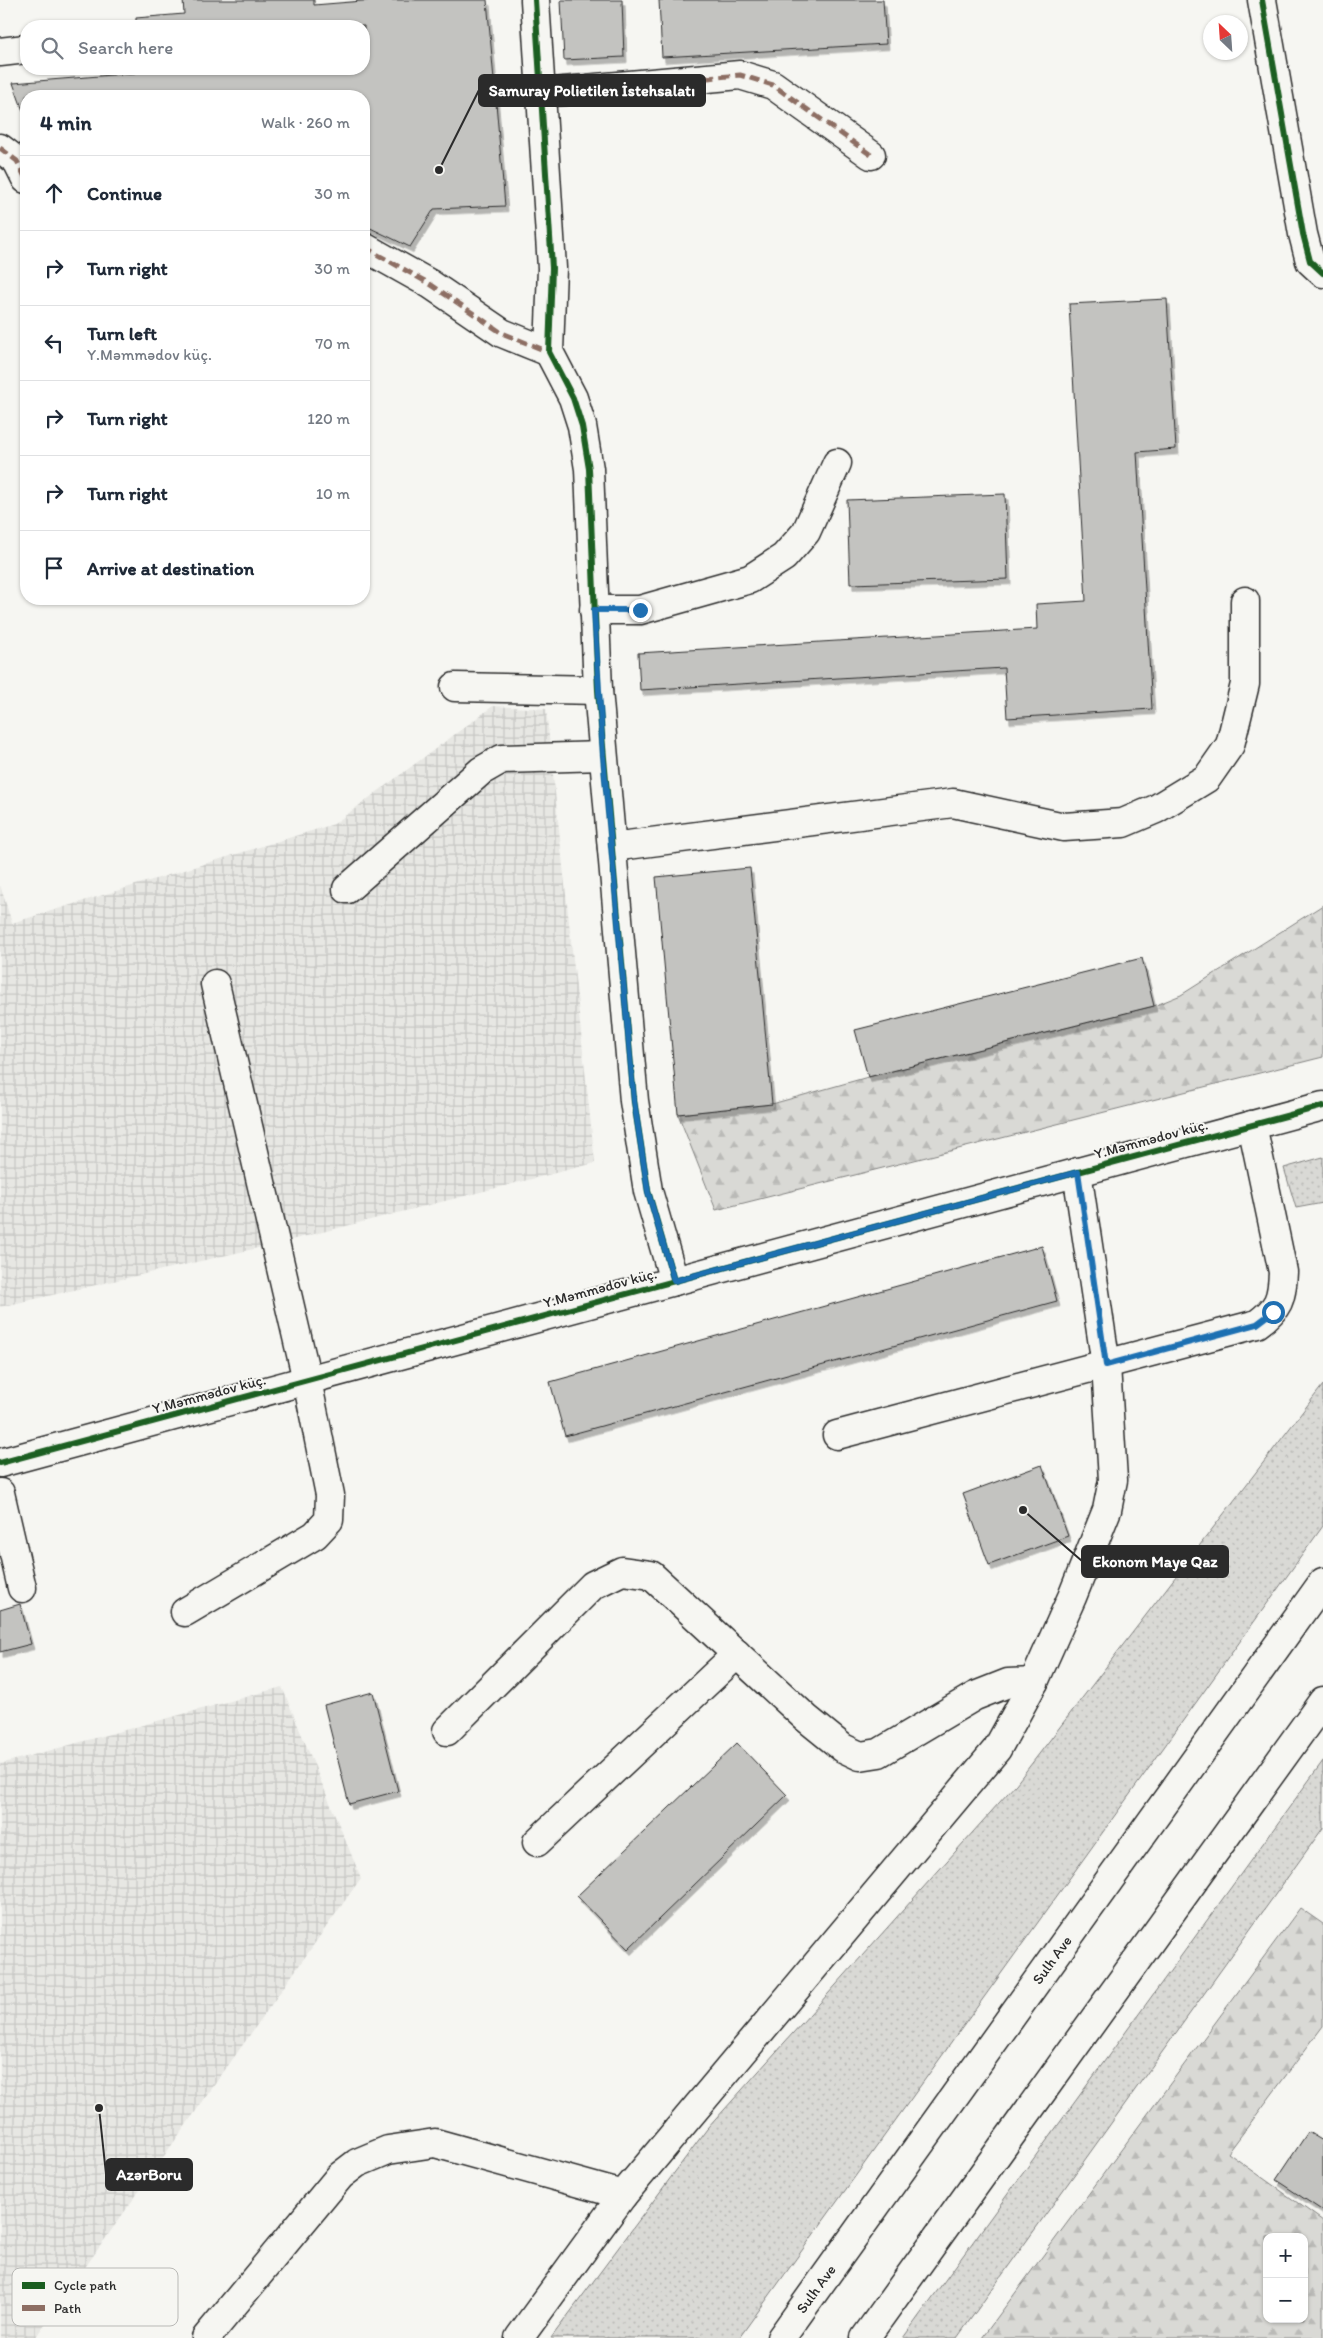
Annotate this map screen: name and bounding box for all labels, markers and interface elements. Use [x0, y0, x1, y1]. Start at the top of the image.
north arrow [1203, 15, 1248, 60]
search box [20, 20, 370, 75]
icon: search [38, 34, 66, 62]
text: Search here [78, 36, 173, 59]
callout: Samuray Polietilen İstehsalatı [479, 75, 705, 106]
text: Samuray Polietilen İstehsalatı [489, 81, 695, 101]
text: 4 min [40, 110, 92, 135]
text: Walk · 260 m [261, 113, 350, 132]
icon: ahead [40, 179, 68, 207]
text: Continue [87, 182, 162, 205]
text: 30 m [314, 184, 350, 203]
icon: right [40, 254, 68, 282]
text: Turn right [87, 257, 168, 280]
text: 30 m [314, 259, 350, 278]
text: Turn left [87, 322, 157, 345]
icon: left [40, 329, 68, 357]
text: 70 m [315, 334, 350, 353]
text: Y.Məmmədov küç. [87, 345, 212, 364]
icon: right [40, 404, 68, 432]
text: Turn right [87, 407, 168, 430]
text: 120 m [307, 409, 350, 428]
icon: right [40, 479, 68, 507]
text: Turn right [87, 482, 168, 505]
text: 10 m [316, 484, 350, 503]
icon: arrive [40, 554, 68, 582]
text: Arrive at destination [87, 557, 254, 580]
route end [629, 599, 652, 622]
street label: Y.Məmmədov küç. [1092, 1115, 1210, 1163]
street label: Y.Məmmədov küç. [541, 1264, 659, 1312]
route start [1262, 1301, 1285, 1324]
street label: Y.Məmmədov küç. [150, 1370, 268, 1418]
callout: Ekonom Maye Qaz [1082, 1546, 1228, 1577]
text: Ekonom Maye Qaz [1092, 1552, 1218, 1572]
street label: Sulh Ave [1028, 1932, 1076, 1988]
callout: AzərBoru [106, 2159, 192, 2190]
text: AzərBoru [115, 2165, 182, 2184]
map controls [1263, 2233, 1308, 2323]
button: + [1263, 2233, 1308, 2278]
street label: Sulh Ave [792, 2261, 840, 2317]
legend [12, 2268, 178, 2326]
text: Cycle path [54, 2277, 117, 2294]
button: − [1263, 2278, 1308, 2323]
text: Path [54, 2300, 81, 2317]

